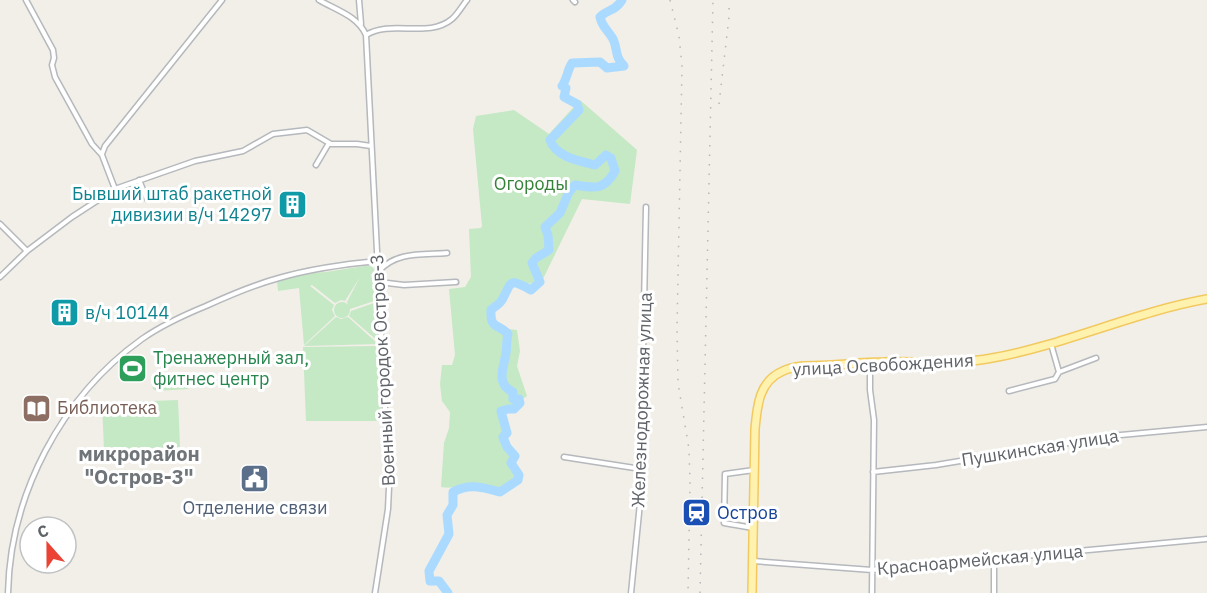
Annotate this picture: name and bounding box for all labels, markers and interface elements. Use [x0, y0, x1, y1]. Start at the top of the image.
park label: Огороды [494, 172, 568, 195]
place label: Бывший штаб ракетной дивизии в/ч 14297 [72, 182, 272, 226]
building icon: Бывший штаб ракетной дивизии в/ч 14297 [277, 188, 309, 220]
street label: Военный городок Остров-3 [365, 253, 400, 487]
street label: Железнодорожная улица [626, 291, 657, 508]
building icon: в/ч 10144 [48, 297, 80, 329]
place label: в/ч 10144 [85, 301, 169, 324]
place label: Тренажерный зал, фитнес центр [153, 346, 309, 390]
street label: улица Освобождения [792, 348, 974, 381]
sports icon: Тренажерный зал, фитнес центр [116, 352, 148, 384]
library icon: Библиотека [20, 392, 52, 424]
place label: Библиотека [57, 396, 158, 419]
street label: Пушкинская улица [960, 424, 1121, 471]
district label: микрорайон "Остров-3" [78, 440, 200, 490]
public building icon: Отделение связи [239, 463, 271, 495]
place label: Отделение связи [183, 496, 328, 519]
station icon: Остров [680, 497, 712, 529]
place label: Остров [717, 501, 778, 524]
north arrow [18, 515, 78, 575]
text: С [34, 520, 51, 542]
street label: Красноармейская улица [876, 539, 1084, 580]

